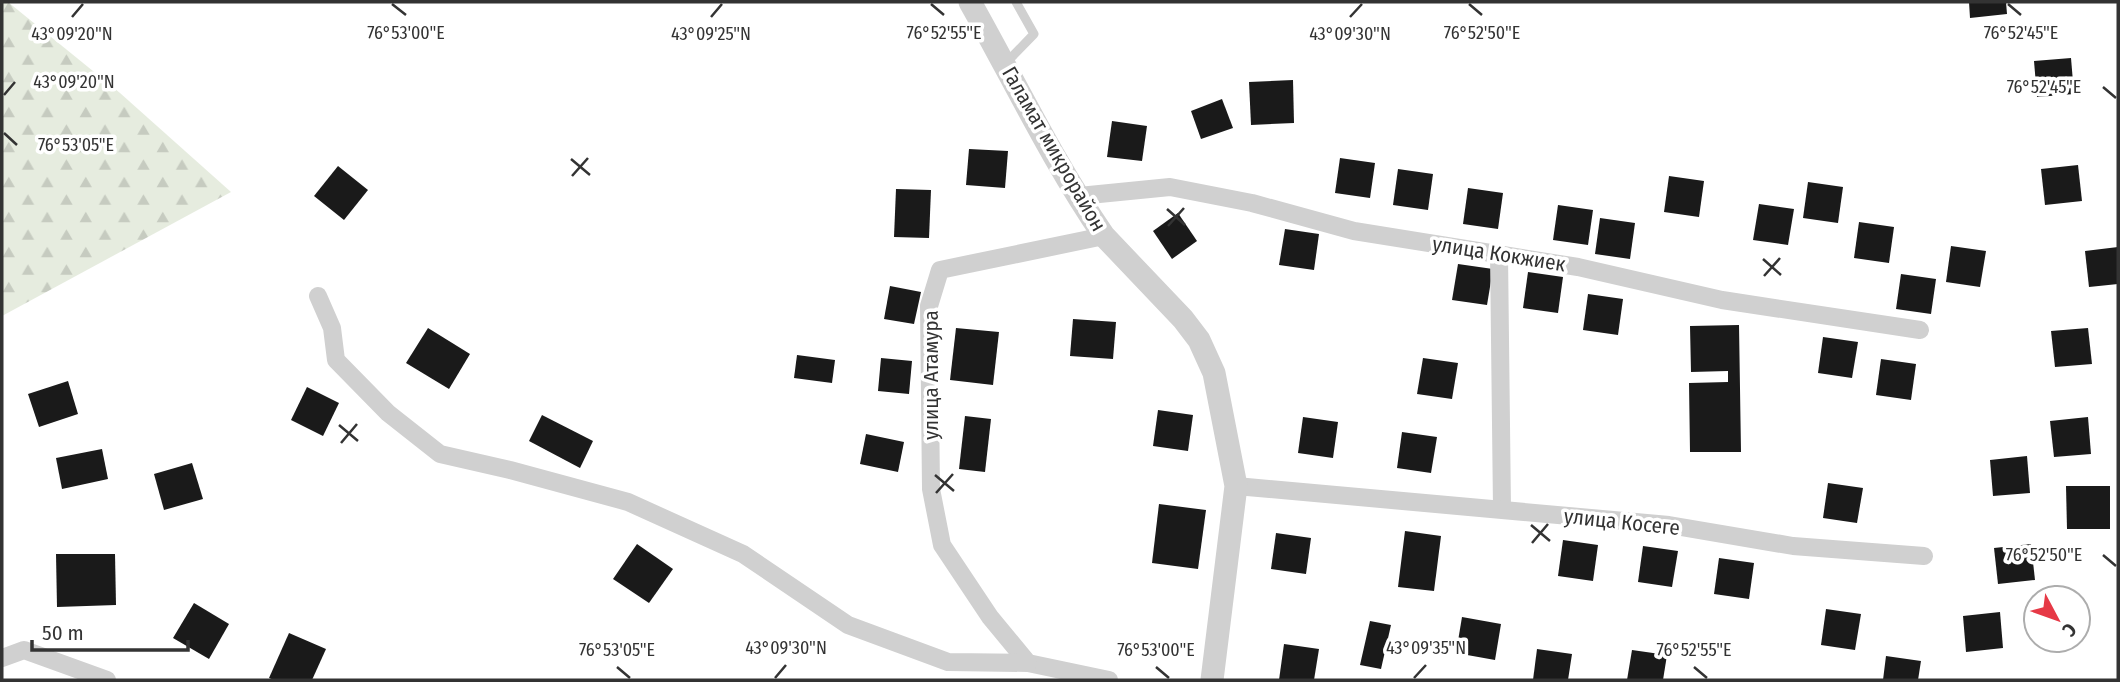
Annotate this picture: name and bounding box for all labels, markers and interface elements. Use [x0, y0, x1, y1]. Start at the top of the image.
text: 76°53'00"E [367, 22, 445, 44]
text: 76°52'55"E [907, 22, 981, 44]
text: 76°52'50"E [1444, 22, 1520, 44]
text: 76°52'45"E [1984, 22, 2058, 44]
text: 43°09'20"N [31, 23, 113, 45]
text: 43°09'25"N [671, 23, 751, 45]
text: 43°09'30"N [1309, 23, 1391, 45]
street label: Галамат микрорайон [996, 62, 1112, 236]
text: 43°09'20"N [33, 71, 115, 93]
text: 76°52'45"E [2007, 76, 2081, 98]
text: 76°53'05"E [38, 134, 114, 156]
street label: улица Кокжиек [1431, 231, 1568, 277]
street label: улица Атамура [918, 310, 944, 440]
street label: улица Косеге [1563, 503, 1681, 541]
text: 76°52'50"E [2006, 544, 2082, 566]
north arrow [2022, 584, 2092, 654]
scale bar [32, 608, 187, 652]
text: С [2057, 619, 2081, 641]
text: 50 m [42, 620, 84, 646]
text: 43°09'30"N [745, 637, 827, 659]
text: 43°09'35"N [1386, 637, 1466, 659]
text: 76°53'05"E [579, 639, 655, 661]
text: 76°53'00"E [1117, 639, 1195, 661]
text: 76°52'55"E [1657, 639, 1731, 661]

